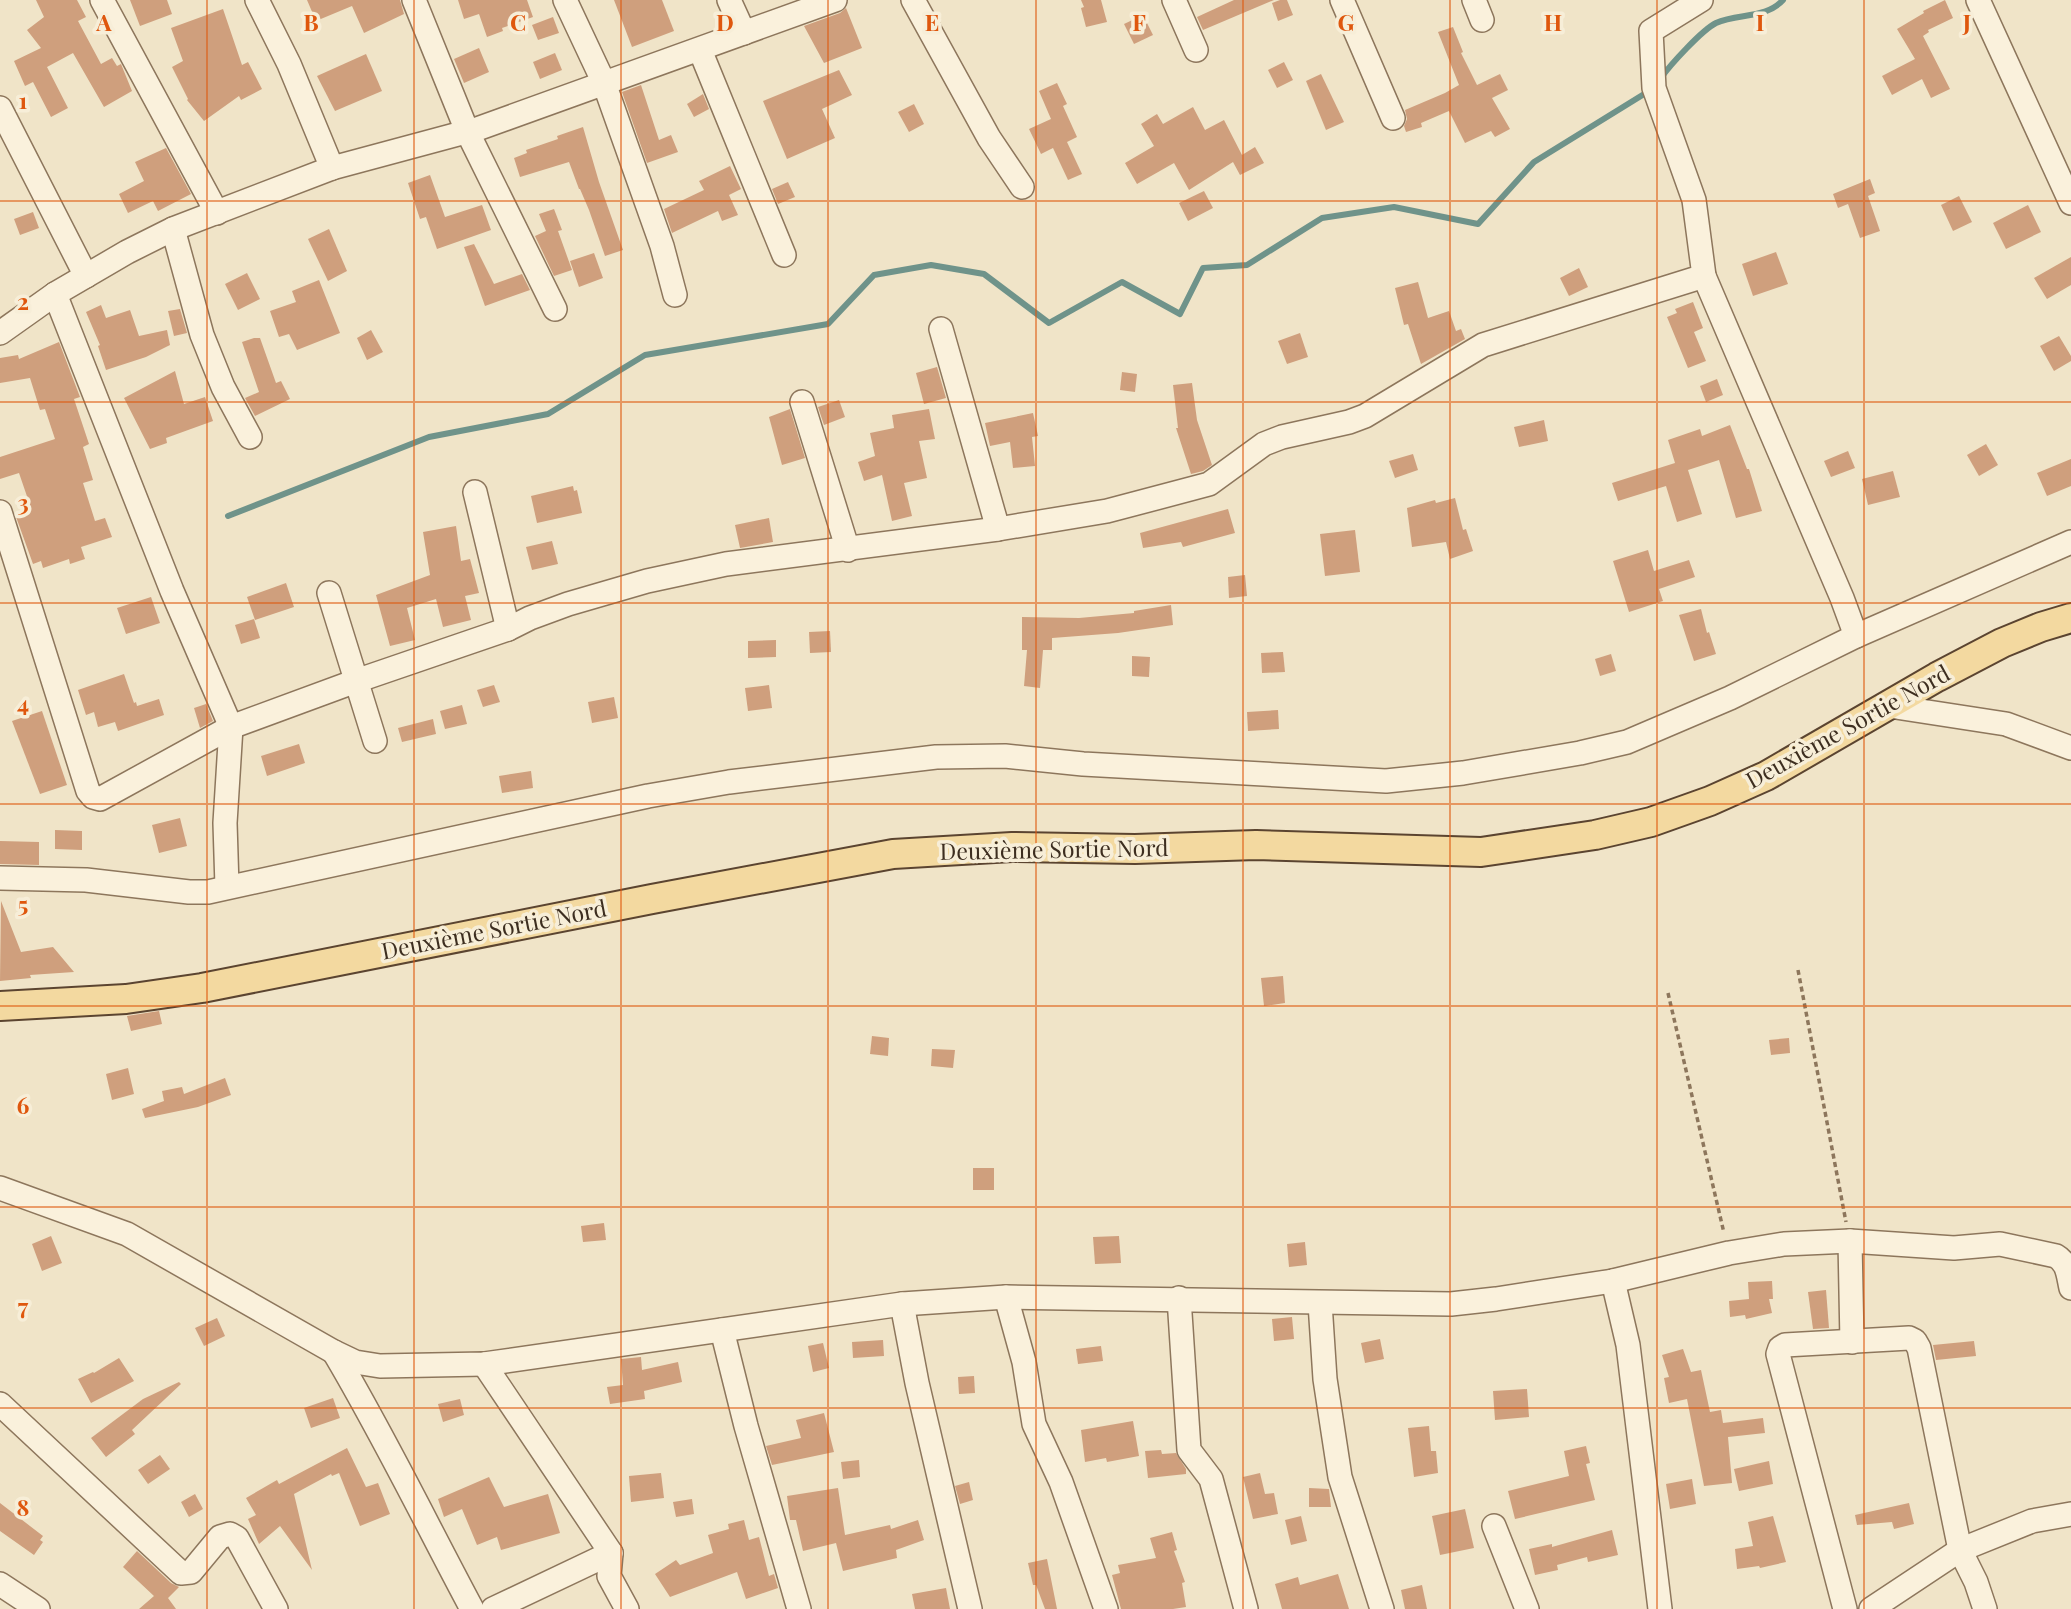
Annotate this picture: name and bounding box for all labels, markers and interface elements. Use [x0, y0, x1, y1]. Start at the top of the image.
text: A [95, 6, 112, 37]
text: B [303, 6, 319, 37]
text: C [510, 6, 526, 37]
text: D [716, 6, 734, 37]
text: E [925, 6, 939, 37]
text: F [1132, 6, 1146, 37]
text: G [1338, 6, 1355, 37]
text: H [1544, 6, 1562, 37]
text: I [1756, 6, 1764, 37]
text: J [1962, 6, 1971, 37]
text: 1 [19, 84, 28, 115]
text: 2 [17, 285, 29, 316]
text: 3 [17, 486, 29, 517]
street label: Deuxième Sortie Nord [1740, 657, 1955, 795]
text: 4 [17, 687, 29, 718]
street label: Deuxième Sortie Nord [939, 831, 1169, 866]
text: 5 [18, 888, 28, 919]
street label: Deuxième Sortie Nord [378, 891, 609, 966]
text: 6 [17, 1089, 30, 1120]
text: 7 [18, 1290, 29, 1321]
text: 8 [17, 1491, 29, 1522]

